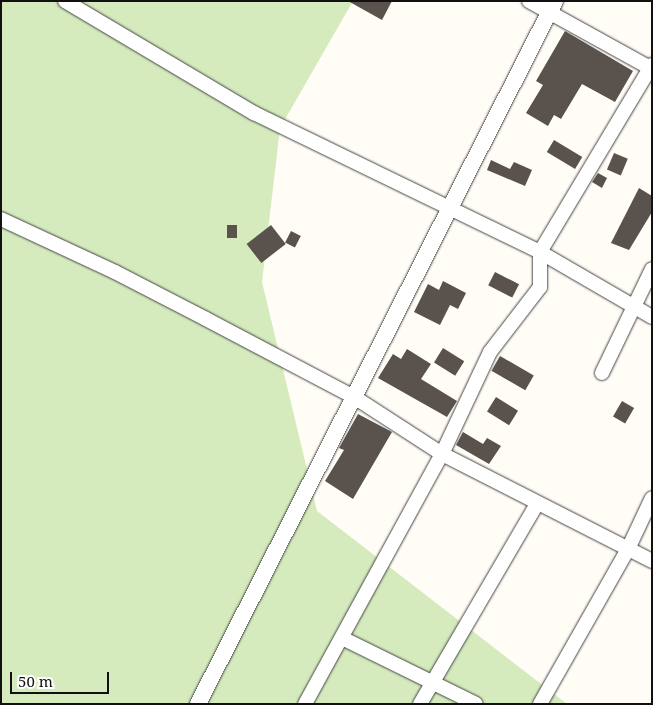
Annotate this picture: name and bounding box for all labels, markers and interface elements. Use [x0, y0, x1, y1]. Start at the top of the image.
scale bar [12, 662, 111, 694]
text: 50 m [18, 671, 53, 691]

